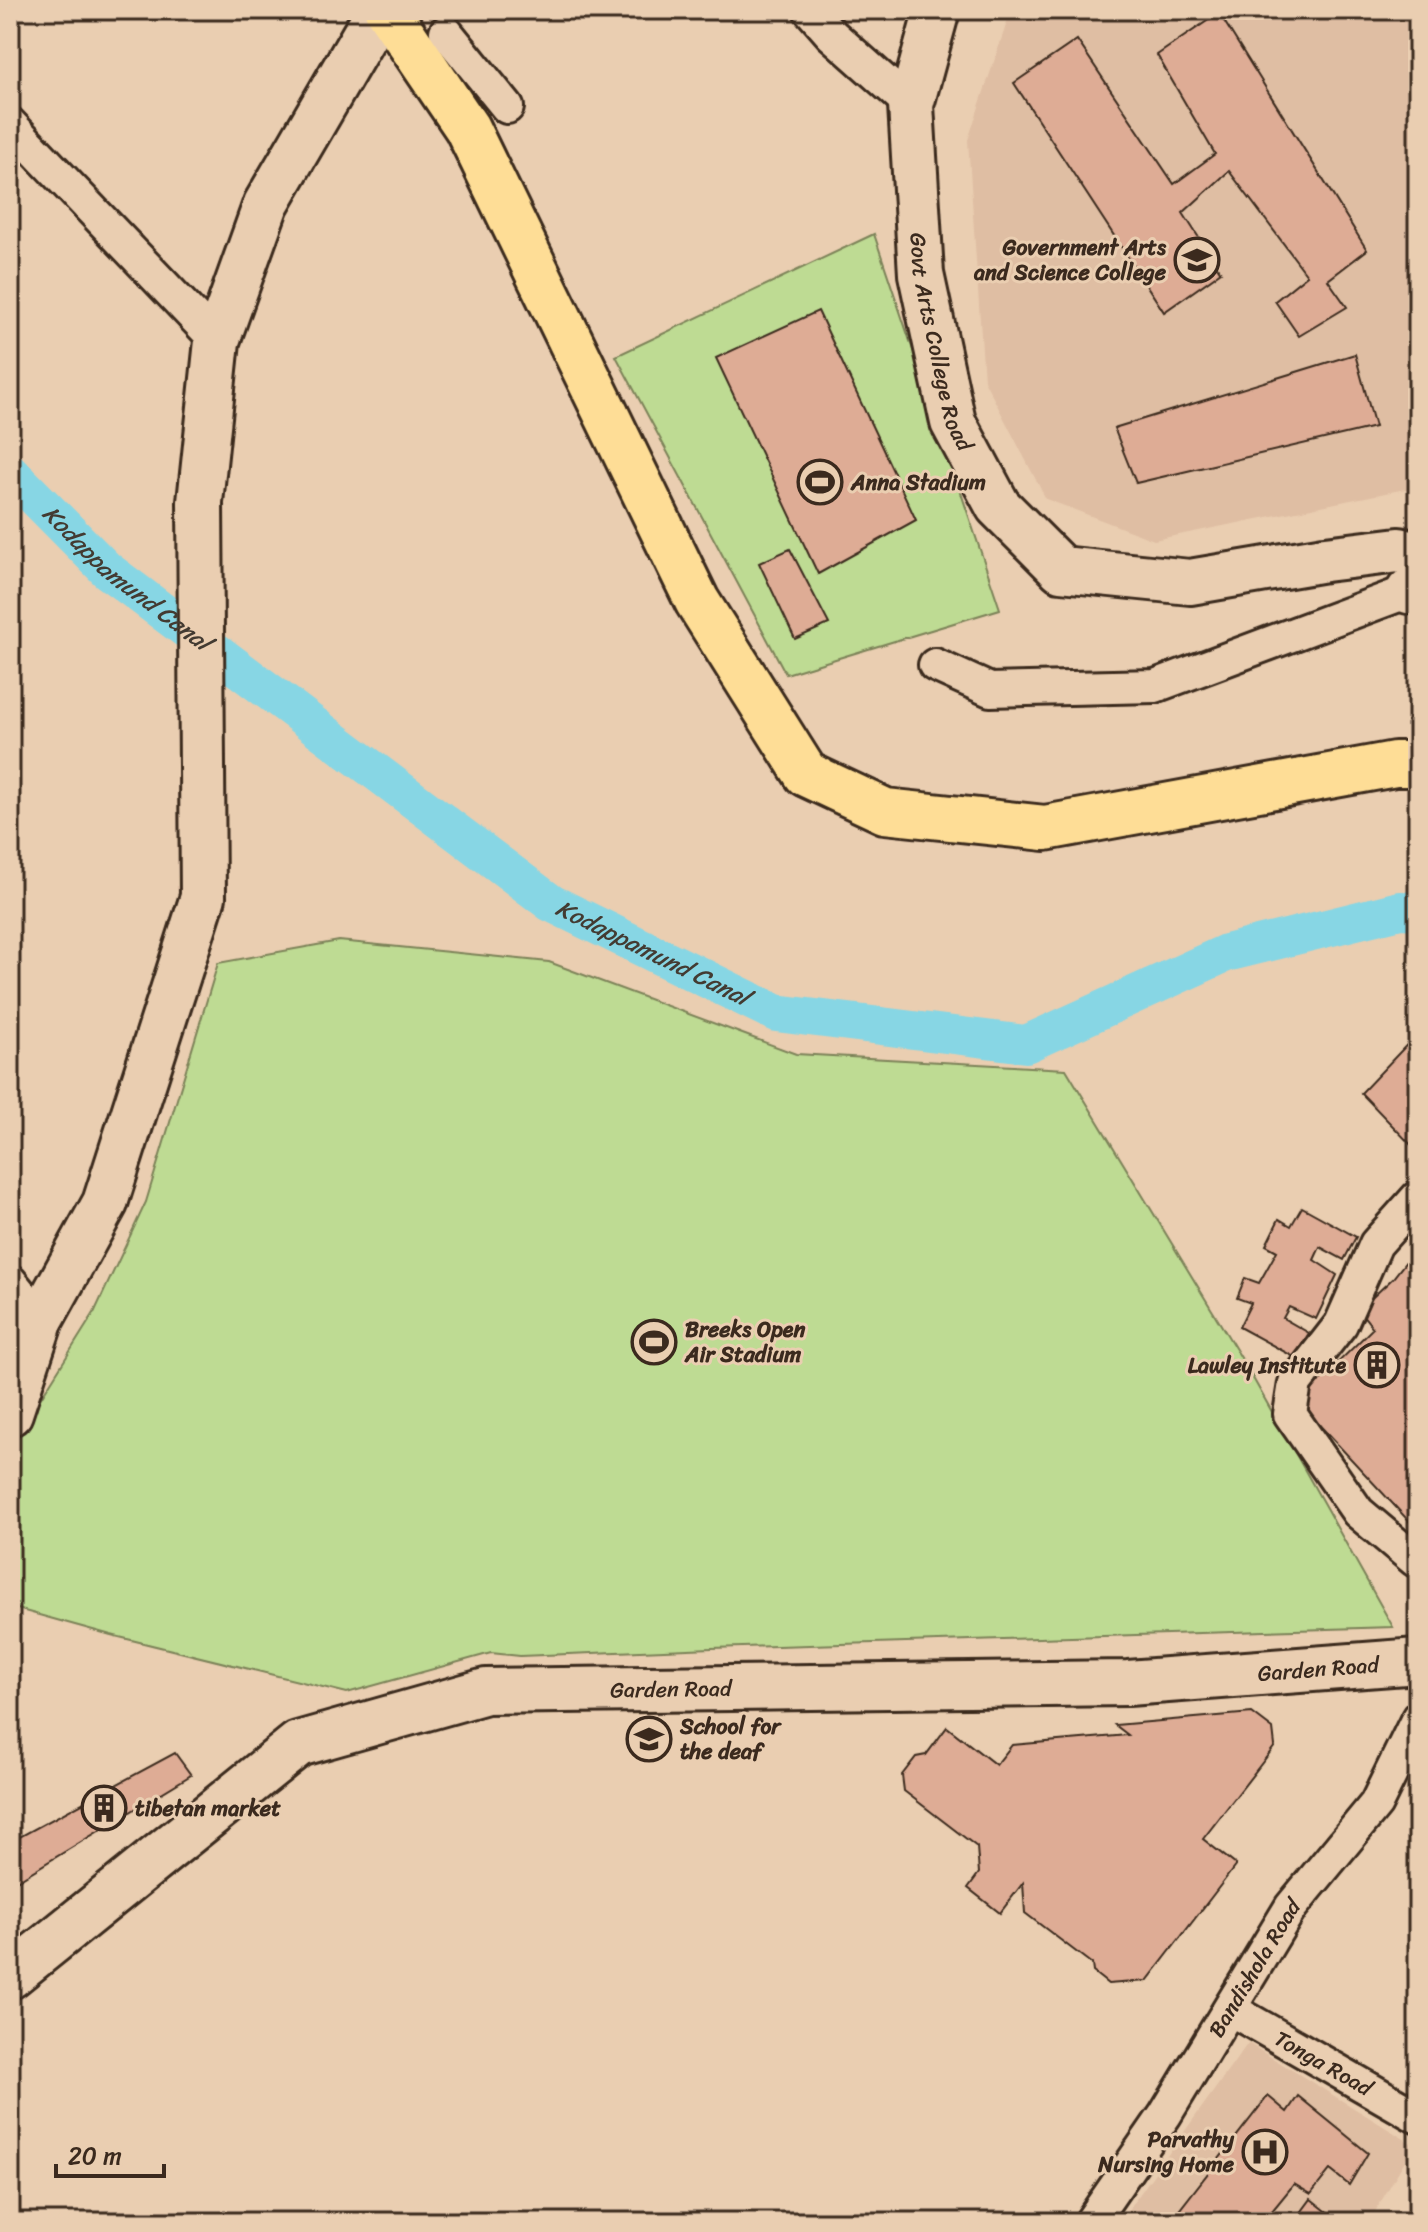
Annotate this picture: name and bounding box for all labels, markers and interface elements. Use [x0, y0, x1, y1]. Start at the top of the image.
place label: Government Arts and Science College [973, 228, 1167, 292]
street label: Govt Arts College Road [899, 232, 985, 459]
school or university icon: Government Arts and Science College [1173, 236, 1221, 284]
sports icon: Anna Stadium [796, 458, 844, 506]
place label: Anna Stadium [850, 463, 986, 502]
water label: Kodappamund Canal [32, 495, 224, 665]
water label: Kodappamund Canal [549, 887, 761, 1020]
place label: Breeks Open Air Stadium [684, 1310, 805, 1374]
sports icon: Breeks Open Air Stadium [630, 1318, 678, 1366]
building icon: Lawley Institute [1353, 1341, 1401, 1389]
place label: Lawley Institute [1188, 1346, 1346, 1385]
street label: Garden Road [1256, 1645, 1382, 1693]
street label: Garden Road [610, 1669, 733, 1709]
place label: School for the deaf [679, 1707, 782, 1771]
school or university icon: School for the deaf [625, 1715, 673, 1763]
building icon: tibetan market [80, 1784, 128, 1832]
place label: tibetan market [135, 1789, 281, 1828]
street label: Bandishola Road [1197, 1889, 1312, 2045]
street label: Tonga Road [1267, 2019, 1381, 2108]
place label: Parvathy Nursing Home [1097, 2120, 1235, 2184]
scale bar [56, 2128, 164, 2178]
hospital icon: Parvathy Nursing Home [1241, 2128, 1289, 2176]
text: 20 m [68, 2135, 122, 2177]

